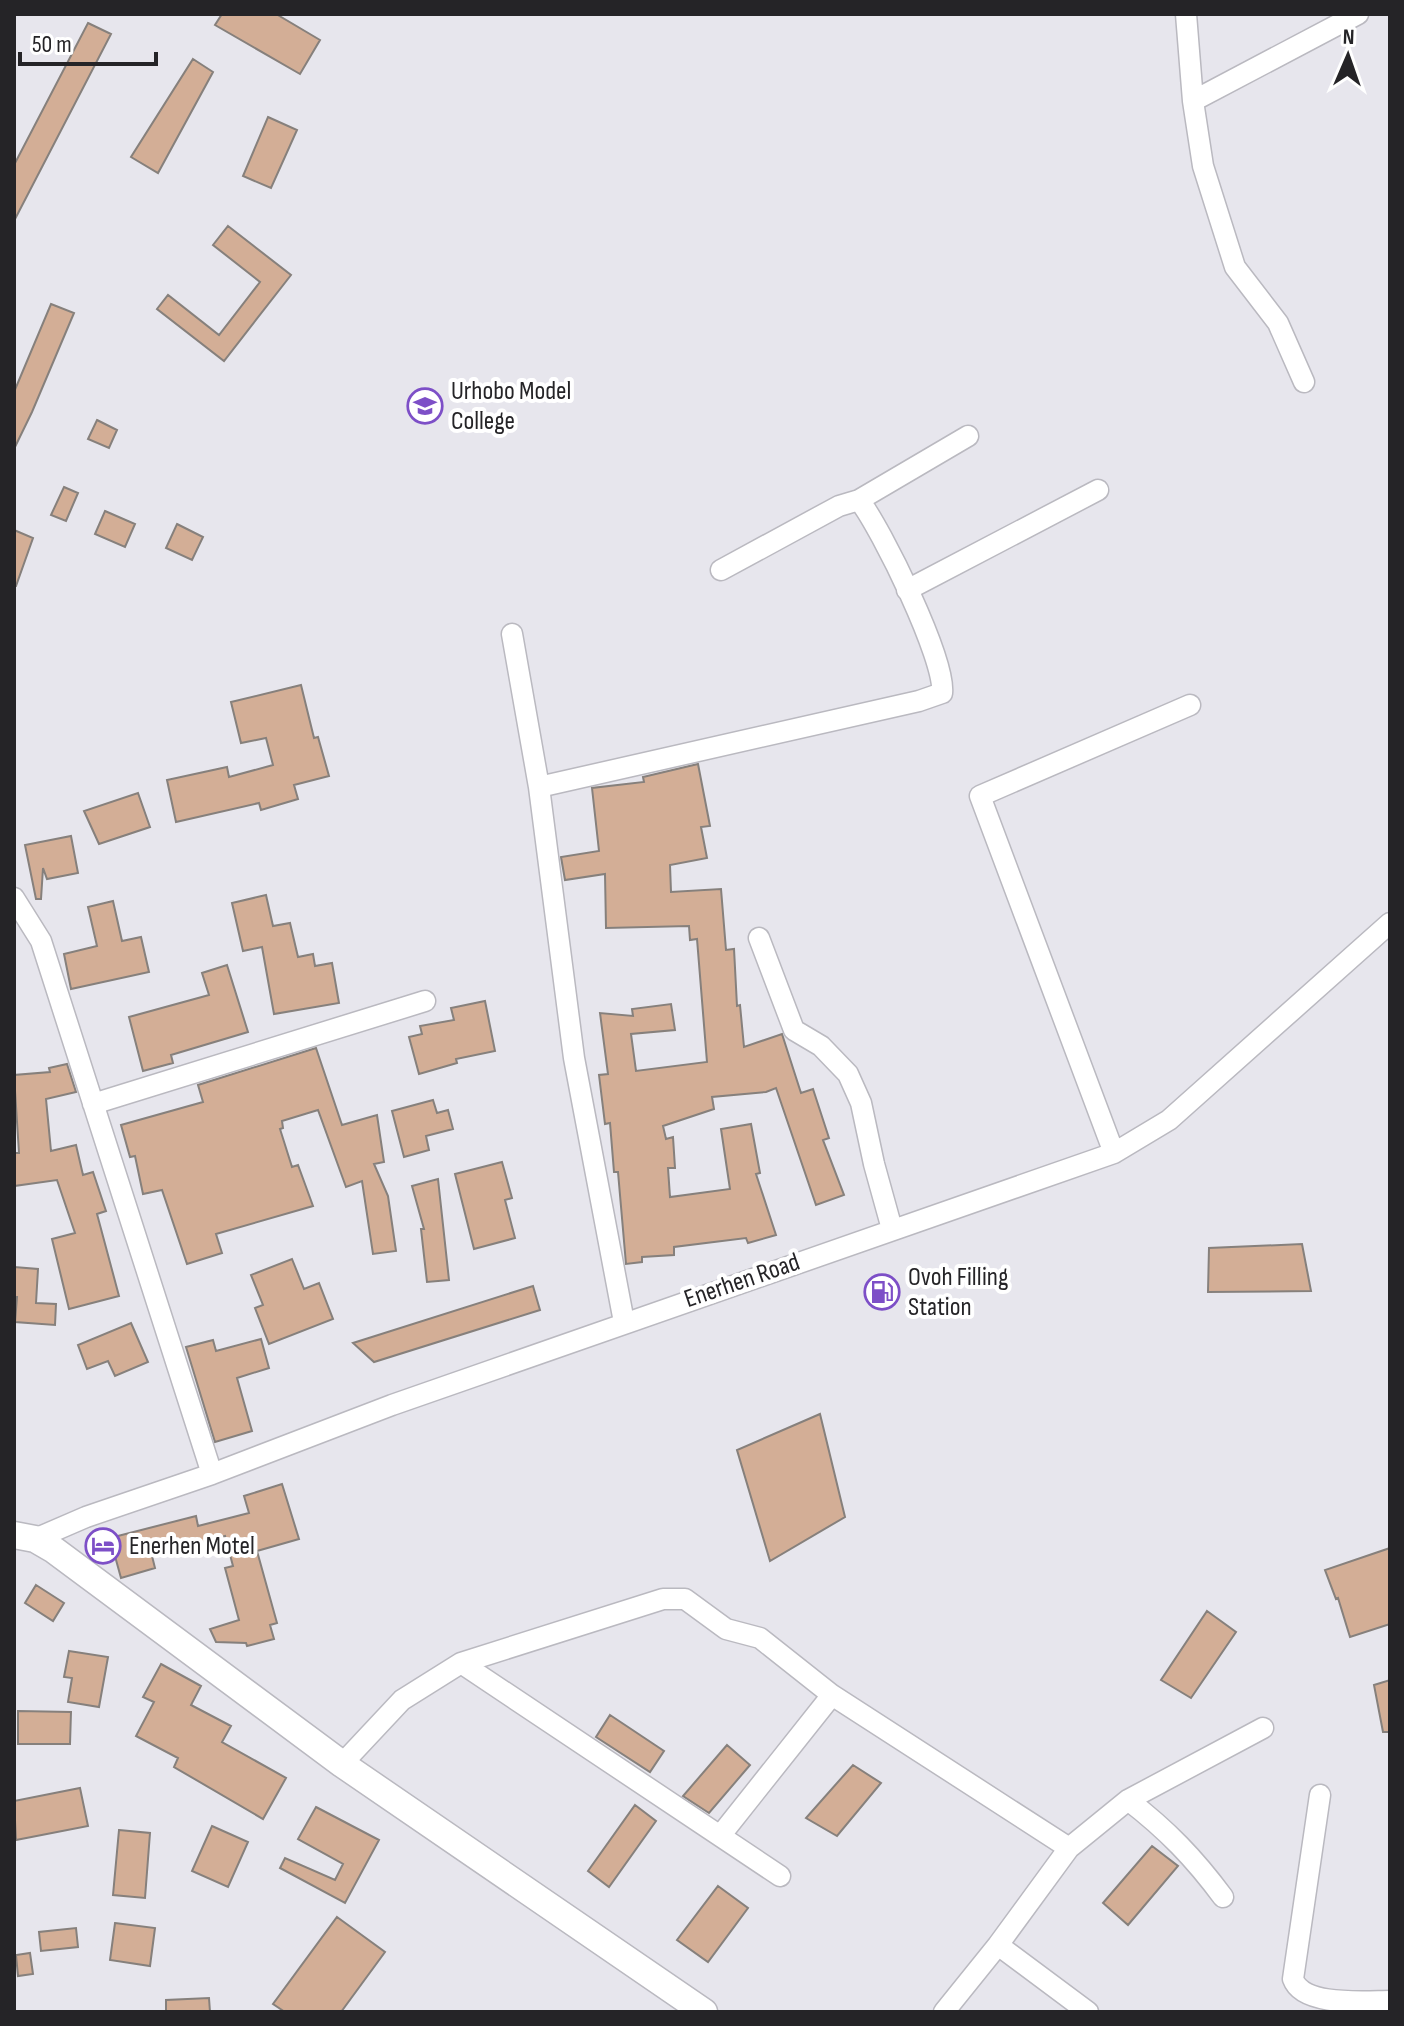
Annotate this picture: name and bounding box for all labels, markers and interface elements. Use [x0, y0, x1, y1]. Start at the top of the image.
scale bar [20, 16, 156, 66]
north arrow [1308, 16, 1388, 96]
text: N [1342, 24, 1355, 51]
text: 50 m [32, 30, 72, 59]
place label: Urhobo Model College [451, 376, 571, 437]
school or university icon: Urhobo Model College [406, 387, 444, 425]
street label: Enerhen Road [680, 1247, 804, 1315]
place label: Ovoh Filling Station [908, 1262, 1008, 1323]
fuel station icon: Ovoh Filling Station [863, 1273, 901, 1311]
hotel icon: Enerhen Motel [84, 1527, 122, 1565]
place label: Enerhen Motel [129, 1531, 255, 1562]

